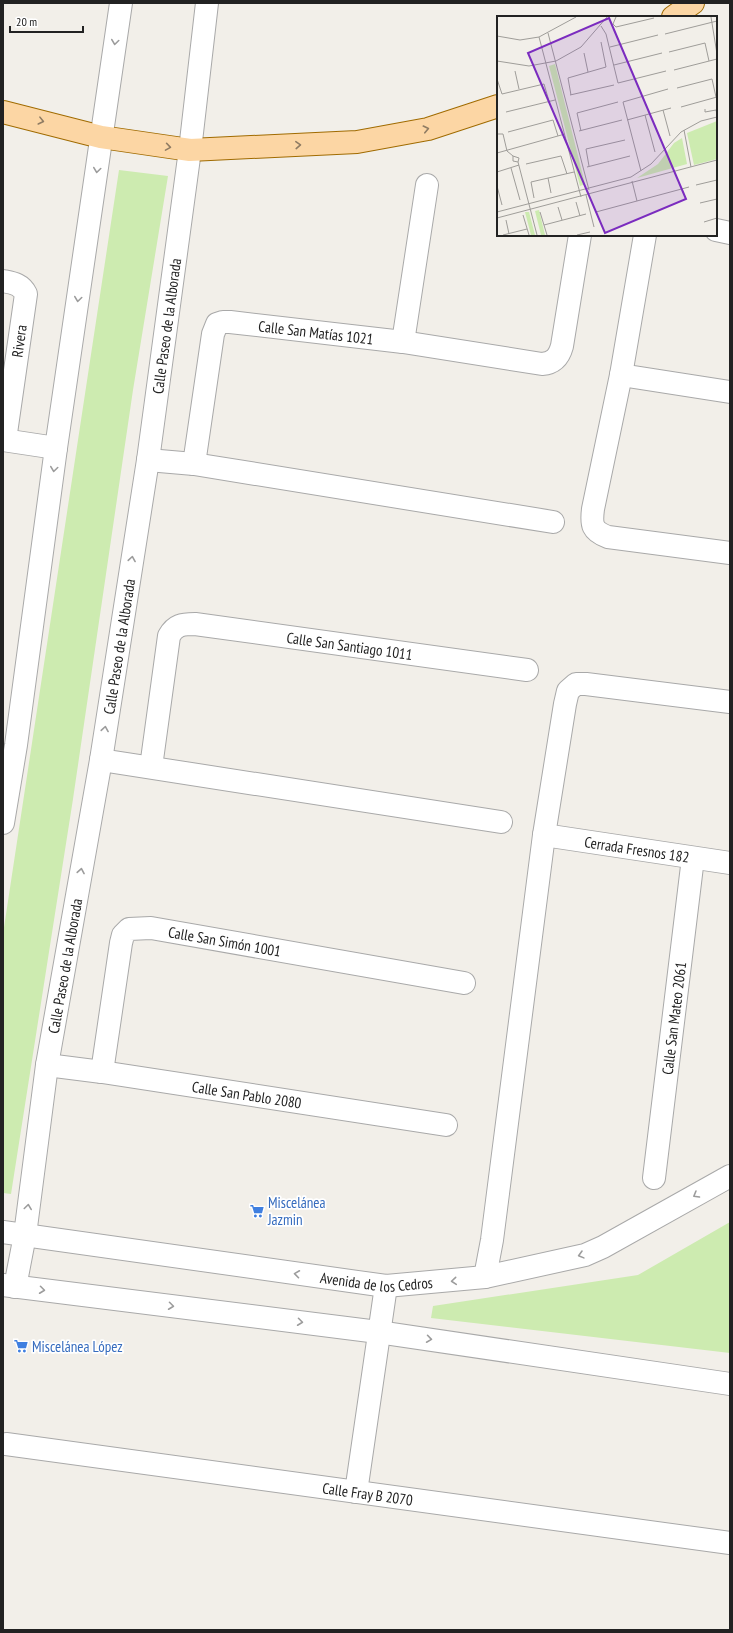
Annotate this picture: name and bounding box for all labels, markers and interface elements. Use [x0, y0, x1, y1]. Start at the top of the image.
scale bar [10, 8, 83, 34]
text: 20 m [16, 14, 37, 29]
inset map [497, 16, 717, 236]
one-way arrow [111, 39, 120, 45]
one-way arrow [38, 117, 44, 125]
one-way arrow [423, 125, 430, 134]
one-way arrow [295, 141, 301, 149]
one-way arrow [165, 142, 171, 151]
one-way arrow [93, 167, 102, 173]
street label: Calle Paseo de la Alborada [148, 257, 185, 395]
one-way arrow [74, 296, 83, 302]
street label: Calle San Matías 1021 [257, 316, 374, 348]
street label: Rivera [7, 324, 31, 358]
one-way arrow [50, 466, 59, 472]
one-way arrow [127, 556, 136, 563]
street label: Calle Paseo de la Alborada [99, 577, 139, 716]
street label: Calle San Santiago 1011 [286, 627, 414, 664]
one-way arrow [101, 726, 109, 732]
street label: Cerrada Fresnos 182 [583, 832, 691, 866]
one-way arrow [76, 868, 85, 874]
street label: Calle Paseo de la Alborada [43, 897, 86, 1035]
street label: Calle San Simón 1001 [167, 922, 283, 960]
street label: Calle San Mateo 2061 [657, 961, 690, 1076]
street label: Calle San Pablo 2080 [191, 1077, 303, 1112]
one-way arrow [693, 1190, 700, 1197]
place label: Miscelánea Jazmin [267, 1193, 325, 1229]
supermarket icon: Miscelánea Jazmin [249, 1203, 265, 1219]
one-way arrow [23, 1204, 32, 1210]
one-way arrow [578, 1251, 585, 1259]
street label: Avenida de los Cedros [319, 1267, 433, 1296]
one-way arrow [294, 1270, 300, 1279]
one-way arrow [451, 1276, 457, 1285]
one-way arrow [39, 1285, 45, 1294]
one-way arrow [168, 1301, 174, 1310]
one-way arrow [297, 1317, 303, 1326]
one-way arrow [426, 1334, 432, 1343]
place label: Miscelánea López [32, 1337, 123, 1356]
supermarket icon: Miscelánea López [13, 1338, 29, 1354]
street label: Calle Fray B 2070 [321, 1478, 414, 1509]

